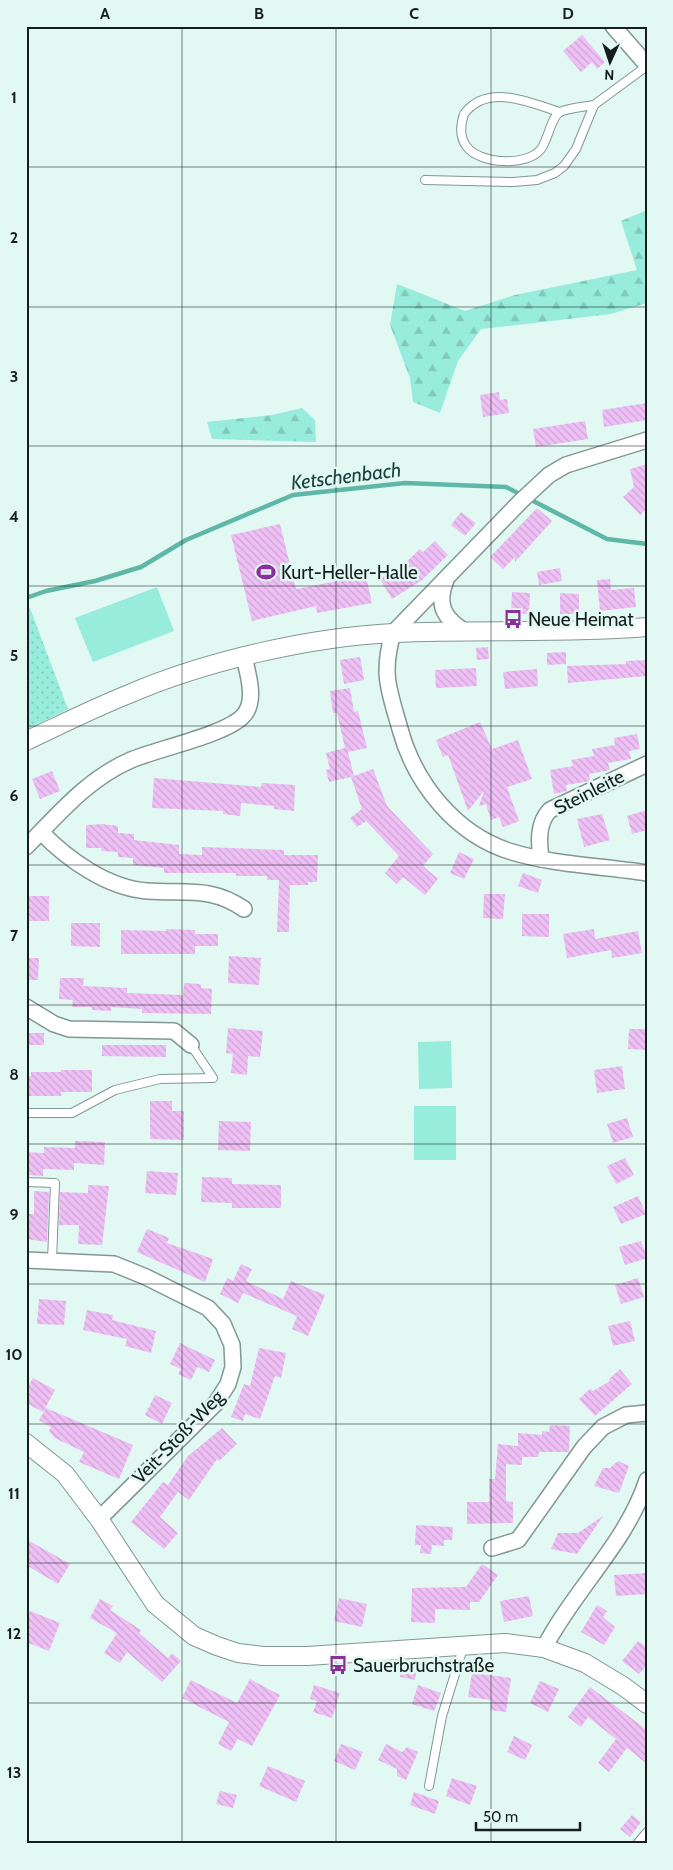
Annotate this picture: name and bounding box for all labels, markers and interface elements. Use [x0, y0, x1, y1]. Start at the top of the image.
text: A [100, 4, 110, 23]
text: B [254, 4, 264, 23]
text: C [409, 4, 419, 23]
text: D [562, 4, 574, 23]
north arrow [586, 38, 636, 88]
text: N [604, 66, 615, 84]
text: 1 [11, 88, 17, 107]
text: 2 [10, 228, 18, 247]
text: 3 [10, 367, 18, 386]
water label: Ketschenbach [290, 457, 402, 495]
text: 4 [9, 507, 19, 526]
sports icon: Kurt-Heller-Halle [255, 561, 277, 583]
place label: Kurt-Heller-Halle [281, 561, 418, 584]
bus stop icon: Neue Heimat [502, 608, 524, 630]
place label: Neue Heimat [528, 608, 634, 631]
text: 5 [10, 646, 18, 665]
street label: Steinleite [550, 764, 628, 819]
text: 6 [10, 786, 19, 805]
text: 7 [10, 926, 19, 945]
text: 8 [9, 1065, 19, 1084]
text: 9 [10, 1205, 19, 1224]
text: 10 [5, 1345, 23, 1364]
street label: Veit-Stoß-Weg [128, 1385, 229, 1489]
text: 11 [8, 1484, 20, 1503]
text: 12 [7, 1624, 21, 1643]
bus stop icon: Sauerbruchstraße [327, 1654, 349, 1676]
place label: Sauerbruchstraße [353, 1654, 494, 1677]
text: 13 [7, 1763, 21, 1782]
scale bar [476, 1800, 579, 1832]
text: 50 m [483, 1808, 518, 1826]

